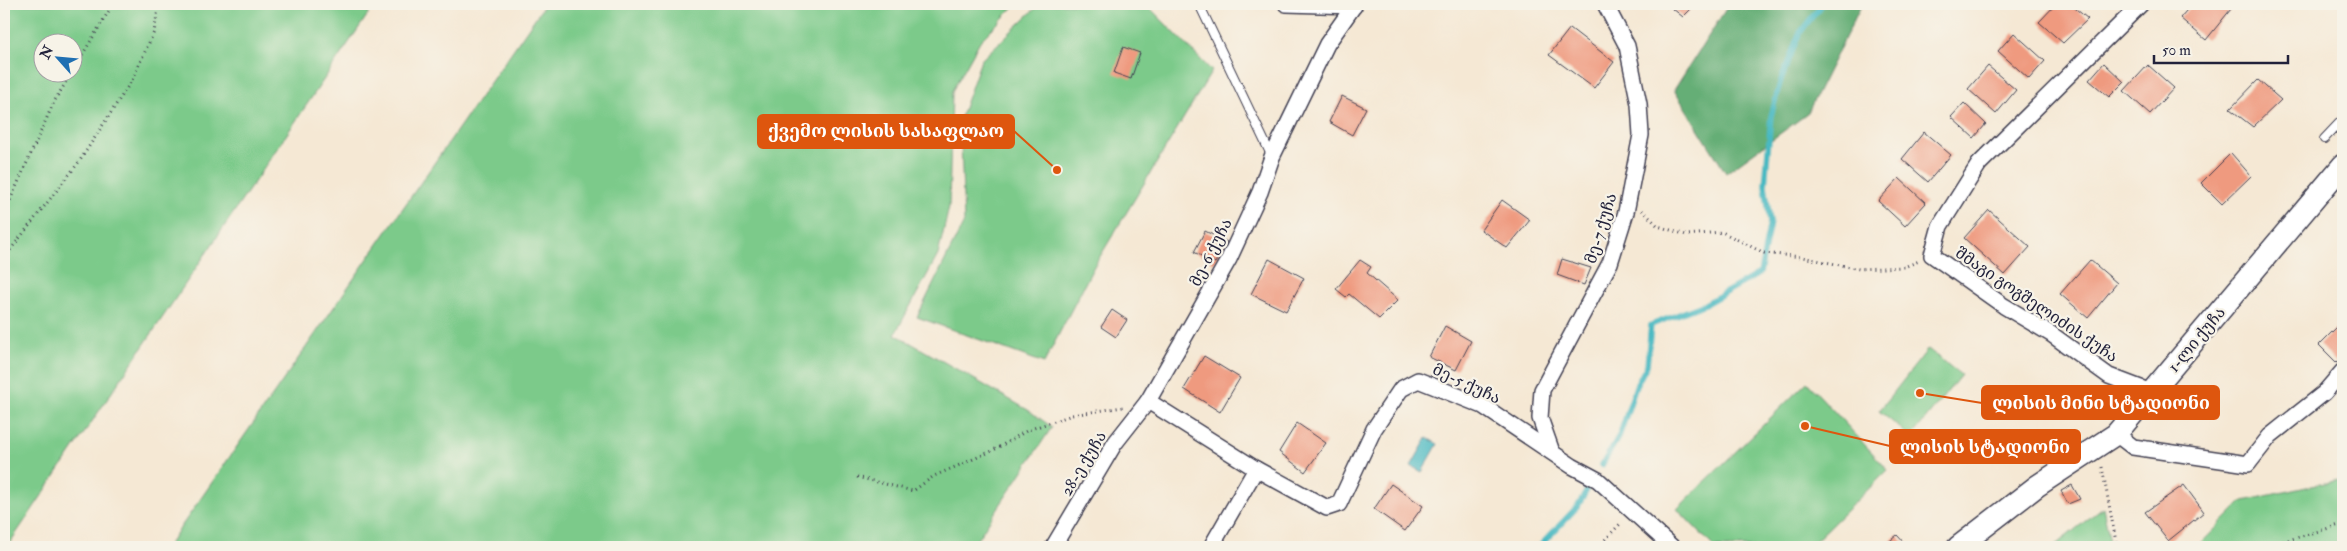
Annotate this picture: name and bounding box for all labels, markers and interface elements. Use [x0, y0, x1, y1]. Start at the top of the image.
north arrow [32, 32, 82, 82]
scale bar [2154, 32, 2288, 64]
text: 50 m [2162, 41, 2191, 60]
text: N [36, 42, 57, 63]
callout: ქვემო ლისის სასაფლაო [758, 115, 1014, 148]
text: ქვემო ლისის სასაფლაო [768, 120, 1004, 143]
street label: მე-7 ქუჩა [1581, 191, 1621, 266]
street label: მე-6 ქუჩა [1185, 215, 1237, 290]
street label: შმაგი გოგშელიძის ქუჩა [1951, 243, 2122, 367]
street label: 1-ლი ქუჩა [2164, 303, 2230, 376]
street label: მე-5 ქუჩა [1429, 360, 1504, 408]
callout: ლისის მინი სტადიონი [1982, 386, 2219, 419]
text: ლისის მინი სტადიონი [1992, 392, 2210, 415]
street label: 28-ე ქუჩა [1057, 428, 1111, 500]
callout: ლისის სტადიონი [1890, 430, 2080, 463]
text: ლისის სტადიონი [1900, 436, 2070, 459]

